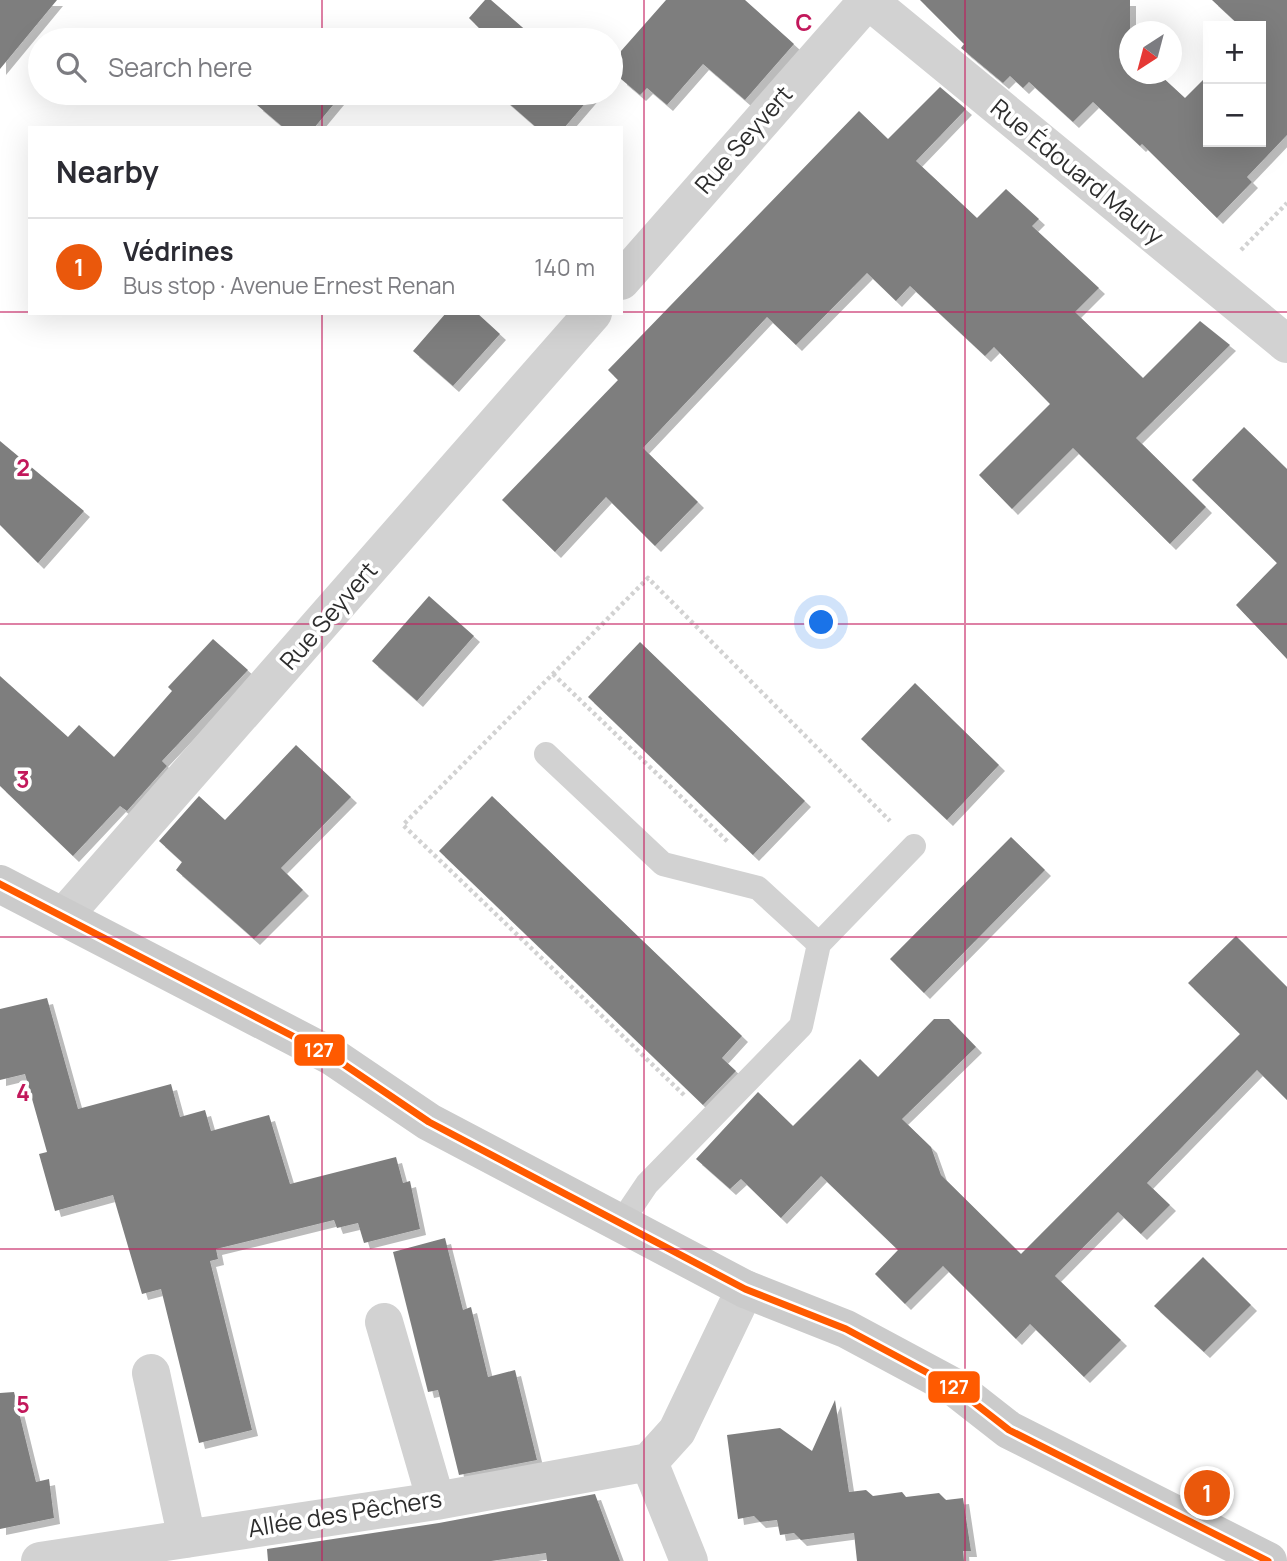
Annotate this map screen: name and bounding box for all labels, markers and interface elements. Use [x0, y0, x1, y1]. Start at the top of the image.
text: C [796, 6, 813, 38]
north arrow [1119, 21, 1182, 84]
map controls [1203, 21, 1266, 147]
button: + [1203, 21, 1266, 84]
search box [28, 28, 623, 105]
icon: search [52, 48, 90, 86]
text: Search here [108, 49, 253, 85]
street label: Rue Seyvert [687, 78, 799, 200]
button: − [1203, 84, 1266, 147]
street label: Rue Édouard Maury [984, 91, 1172, 251]
text: Nearby [56, 151, 159, 192]
text: Védrines [123, 233, 234, 269]
text: 1 [74, 251, 84, 283]
text: 140 m [534, 251, 595, 283]
text: Bus stop · Avenue Ernest Renan [123, 269, 455, 301]
text: 2 [16, 451, 30, 483]
street label: Rue Seyvert [272, 554, 384, 676]
your location [804, 605, 838, 639]
text: 3 [16, 763, 30, 795]
line badge: 127 [293, 1033, 346, 1067]
text: 127 [304, 1037, 334, 1063]
text: 4 [16, 1076, 30, 1108]
line badge: 127 [927, 1370, 981, 1404]
text: 127 [939, 1374, 969, 1400]
text: 5 [16, 1388, 30, 1420]
pin: 1 [1184, 1467, 1230, 1519]
street label: Allée des Pêchers [245, 1481, 444, 1544]

